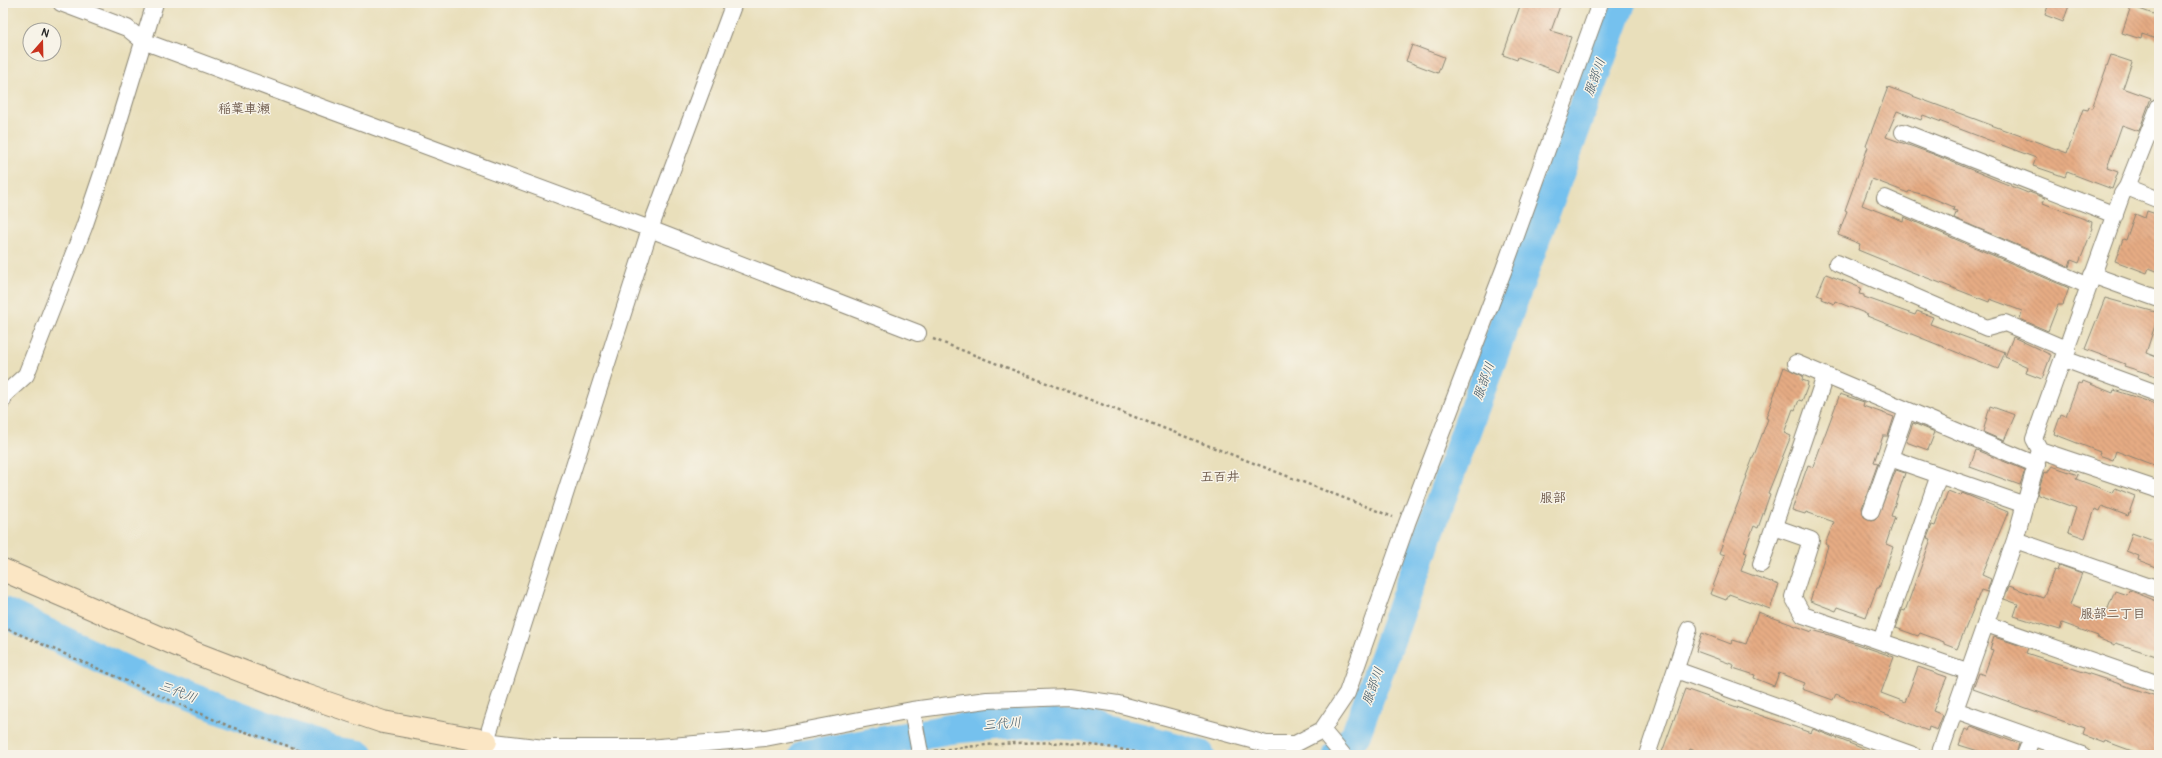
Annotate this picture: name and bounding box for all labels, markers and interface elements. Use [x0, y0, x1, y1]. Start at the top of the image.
north arrow [22, 22, 62, 62]
text: N [40, 26, 51, 41]
water label: 服部川 [1581, 56, 1609, 98]
district label: 稲葉車瀬 [218, 101, 270, 117]
water label: 服部川 [1470, 360, 1498, 402]
district label: 五百井 [1200, 469, 1240, 485]
district label: 服部 [1540, 490, 1566, 506]
district label: 服部二丁目 [2080, 606, 2146, 622]
water label: 服部川 [1359, 665, 1387, 707]
water label: 三代川 [157, 678, 199, 706]
water label: 三代川 [982, 714, 1022, 734]

